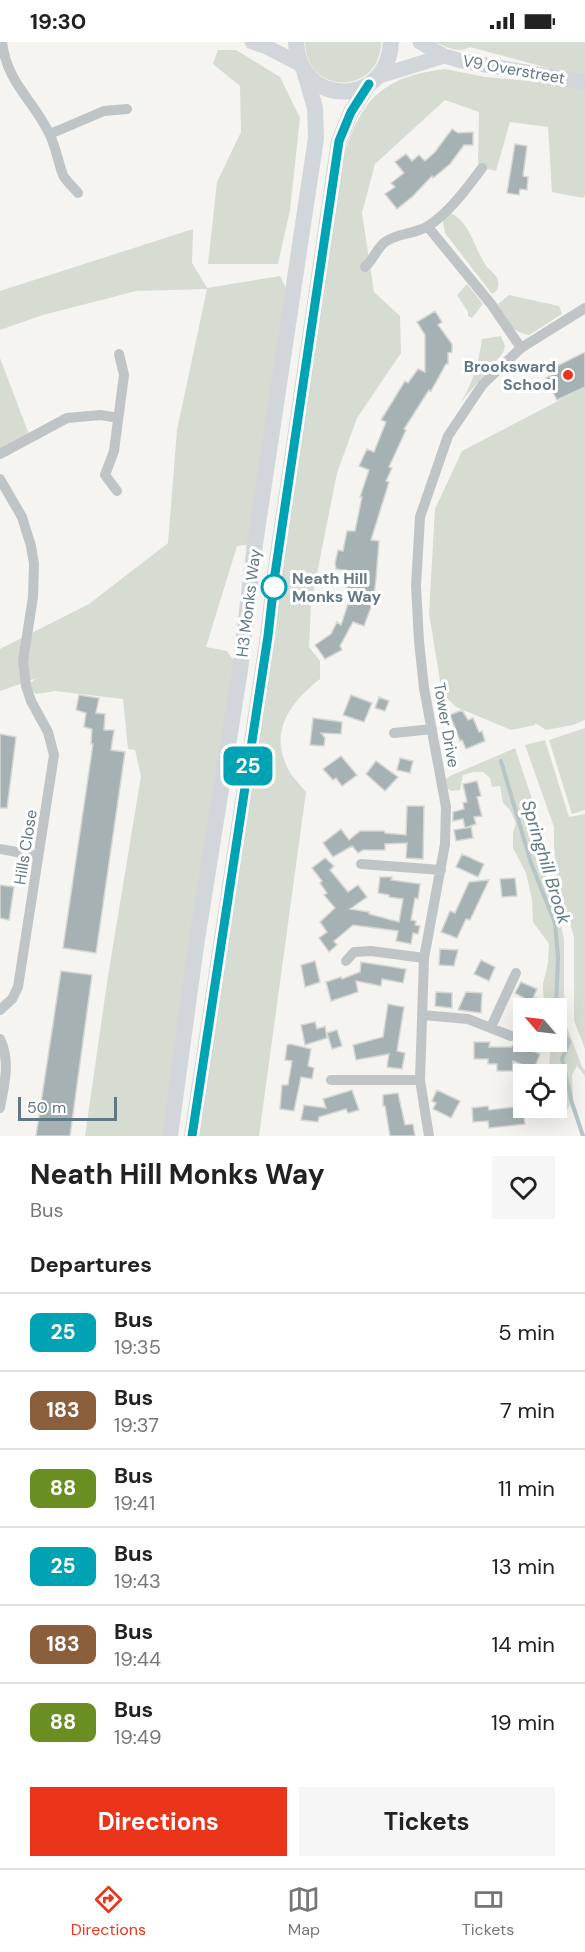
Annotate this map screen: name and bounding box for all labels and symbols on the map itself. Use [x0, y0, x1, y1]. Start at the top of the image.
street label: V9 Overstreet [461, 50, 567, 89]
place label: Brooksward School [464, 356, 556, 395]
marker: Brooksward School [561, 368, 575, 382]
street label: H3 Monks Way [231, 548, 266, 658]
place label: Neath Hill Monks Way [292, 568, 381, 607]
marker: Neath Hill Monks Way [261, 574, 287, 600]
street label: Tower Drive [429, 681, 464, 769]
line badge: 25 [221, 746, 275, 786]
water label: Springhill Brook [516, 797, 577, 928]
street label: Hills Close [9, 808, 42, 886]
north arrow [513, 998, 567, 1052]
scale bar [18, 1094, 117, 1122]

